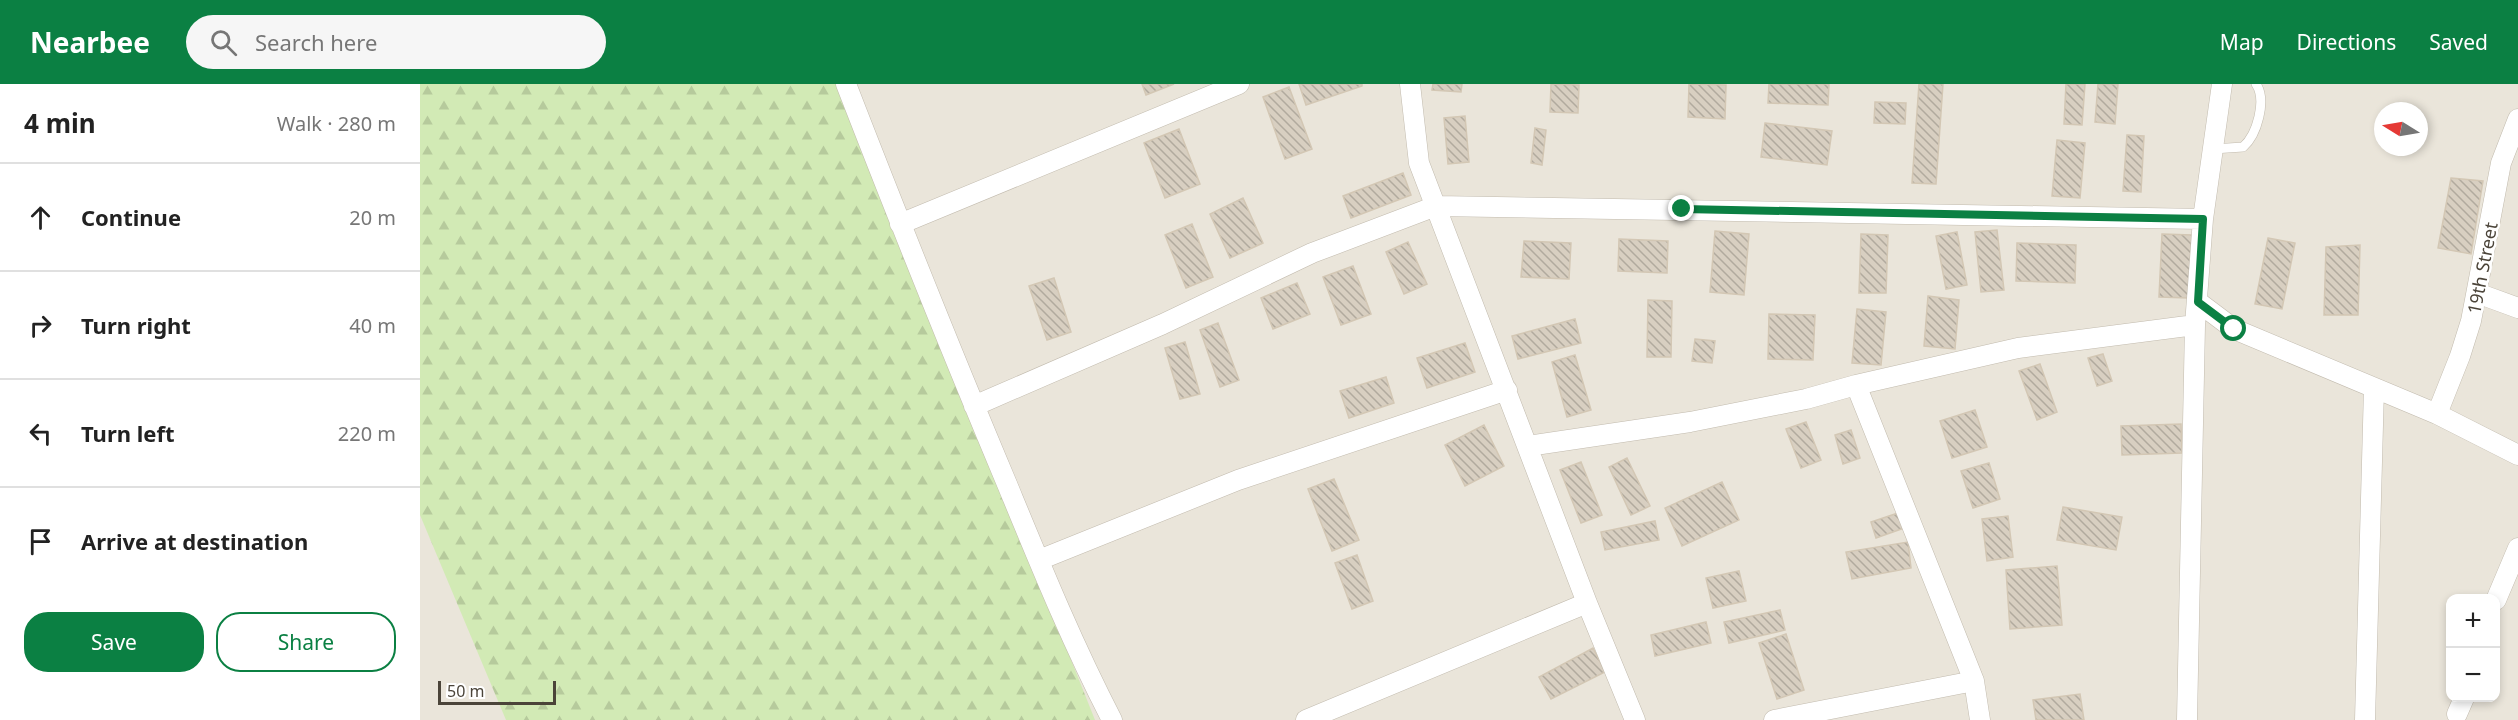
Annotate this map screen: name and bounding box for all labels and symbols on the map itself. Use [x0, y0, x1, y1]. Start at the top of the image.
north arrow [2374, 102, 2428, 156]
route end [1668, 195, 1694, 221]
street label: 19th Street [2461, 220, 2503, 316]
route start [2220, 315, 2246, 341]
scale bar [438, 678, 556, 706]

